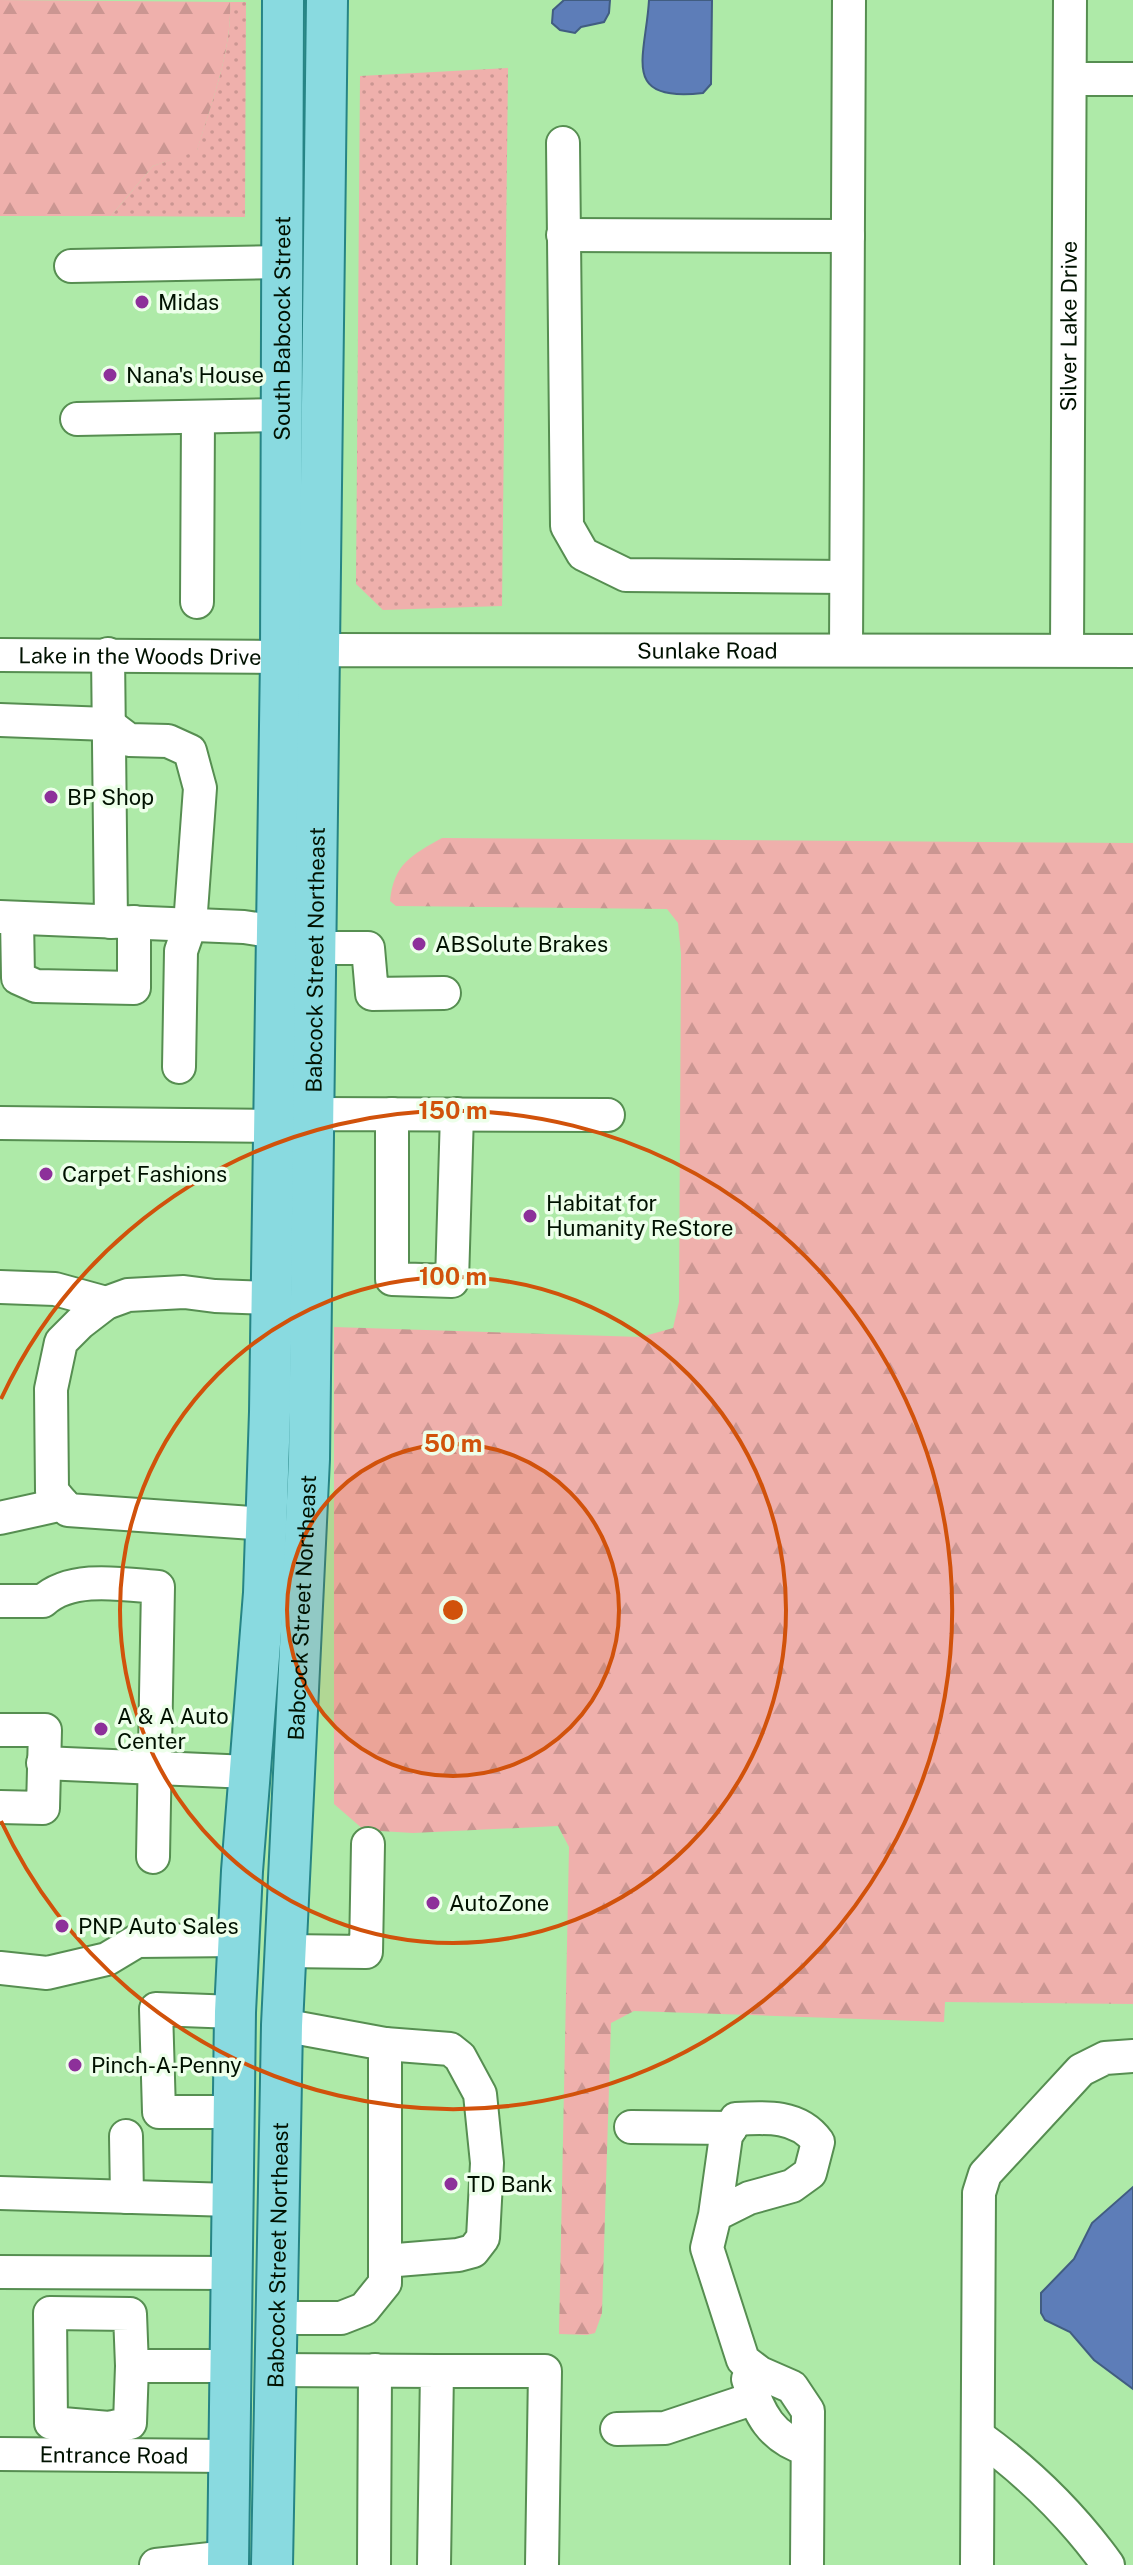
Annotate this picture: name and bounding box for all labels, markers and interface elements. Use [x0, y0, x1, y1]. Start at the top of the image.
street label: South Babcock Street [269, 216, 295, 441]
street label: Silver Lake Drive [1055, 241, 1082, 411]
place label: Midas [158, 289, 219, 315]
marker: Midas [133, 293, 151, 311]
place label: Nana's House [126, 362, 264, 388]
marker: Nana's House [101, 366, 119, 384]
street label: Sunlake Road [637, 637, 778, 664]
street label: Lake in the Woods Drive [18, 642, 262, 670]
place label: BP Shop [67, 784, 154, 810]
marker: BP Shop [42, 788, 60, 806]
street label: Babcock Street Northeast [301, 827, 330, 1093]
place label: ABSolute Brakes [435, 931, 608, 957]
marker: ABSolute Brakes [410, 935, 428, 953]
text: 150 m [419, 1096, 487, 1124]
place label: Carpet Fashions [62, 1161, 227, 1187]
marker: Carpet Fashions [37, 1165, 55, 1183]
place label: Habitat for Humanity ReStore [546, 1190, 734, 1241]
marker: Habitat for Humanity ReStore [521, 1207, 539, 1225]
text: 100 m [419, 1262, 487, 1290]
text: 50 m [424, 1429, 482, 1457]
street label: Babcock Street Northeast [283, 1474, 321, 1741]
centre of rings [439, 1596, 467, 1624]
place label: A & A Auto Center [117, 1703, 229, 1754]
marker: A & A Auto Center [92, 1720, 110, 1738]
place label: AutoZone [449, 1890, 549, 1916]
marker: AutoZone [424, 1894, 442, 1912]
place label: PNP Auto Sales [78, 1913, 239, 1939]
marker: PNP Auto Sales [53, 1917, 71, 1935]
place label: Pinch-A-Penny [91, 2052, 242, 2078]
marker: Pinch-A-Penny [66, 2056, 84, 2074]
street label: Babcock Street Northeast [262, 2122, 293, 2388]
place label: TD Bank [467, 2171, 553, 2197]
marker: TD Bank [442, 2175, 460, 2193]
street label: Entrance Road [39, 2441, 189, 2469]

